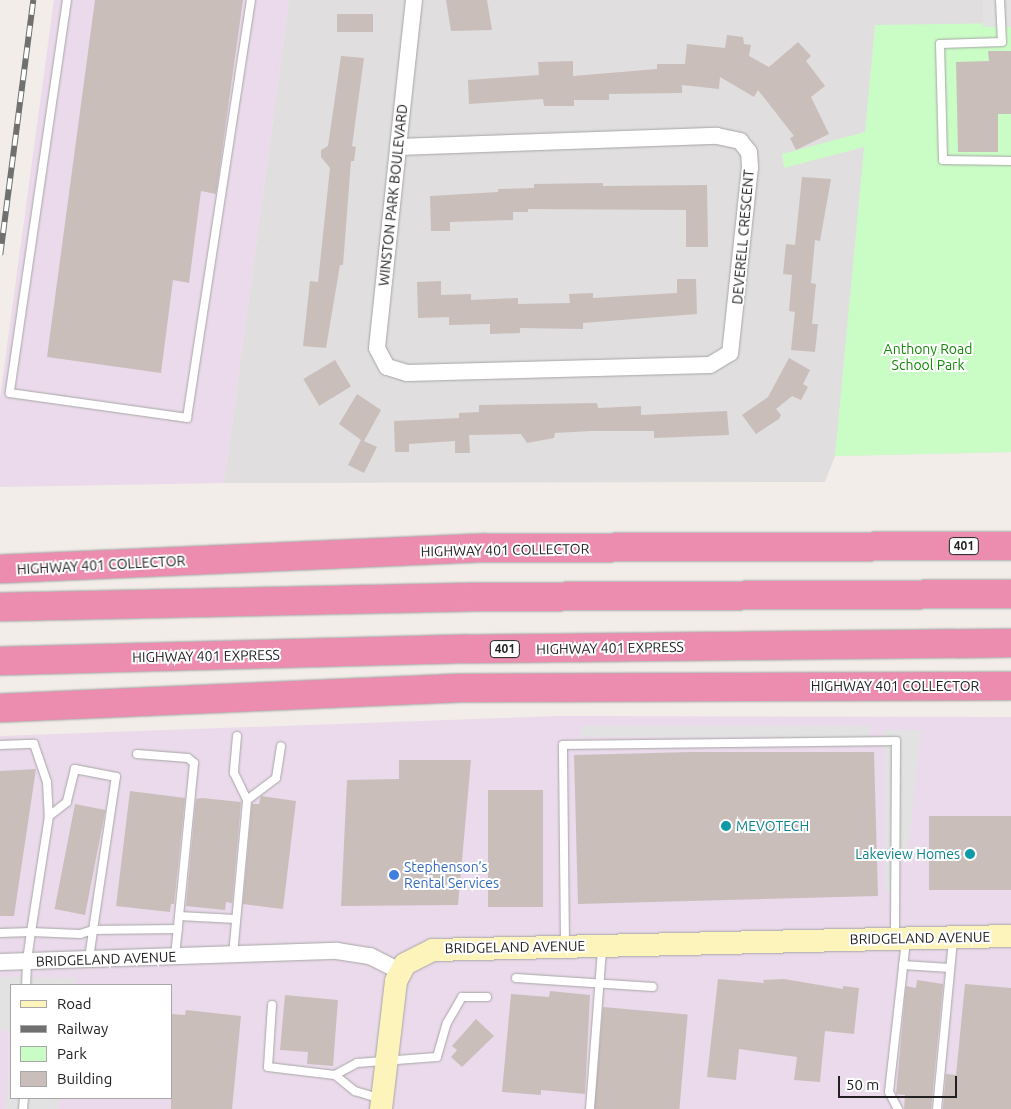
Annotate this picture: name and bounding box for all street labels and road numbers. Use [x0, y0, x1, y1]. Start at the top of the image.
street label: WINSTON PARK BOULEVARD [375, 103, 411, 287]
street label: DEVERELL CRESCENT [729, 169, 757, 305]
road number: 401 [948, 536, 980, 556]
street label: HIGHWAY 401 COLLECTOR [421, 540, 589, 560]
street label: HIGHWAY 401 COLLECTOR [16, 552, 186, 578]
street label: HIGHWAY 401 EXPRESS [536, 638, 684, 658]
road number: 401 [489, 640, 521, 659]
street label: HIGHWAY 401 EXPRESS [132, 646, 280, 666]
street label: HIGHWAY 401 COLLECTOR [811, 678, 979, 694]
street label: BRIDGELAND AVENUE [850, 928, 990, 948]
street label: BRIDGELAND AVENUE [445, 937, 585, 957]
street label: BRIDGELAND AVENUE [36, 948, 176, 970]

